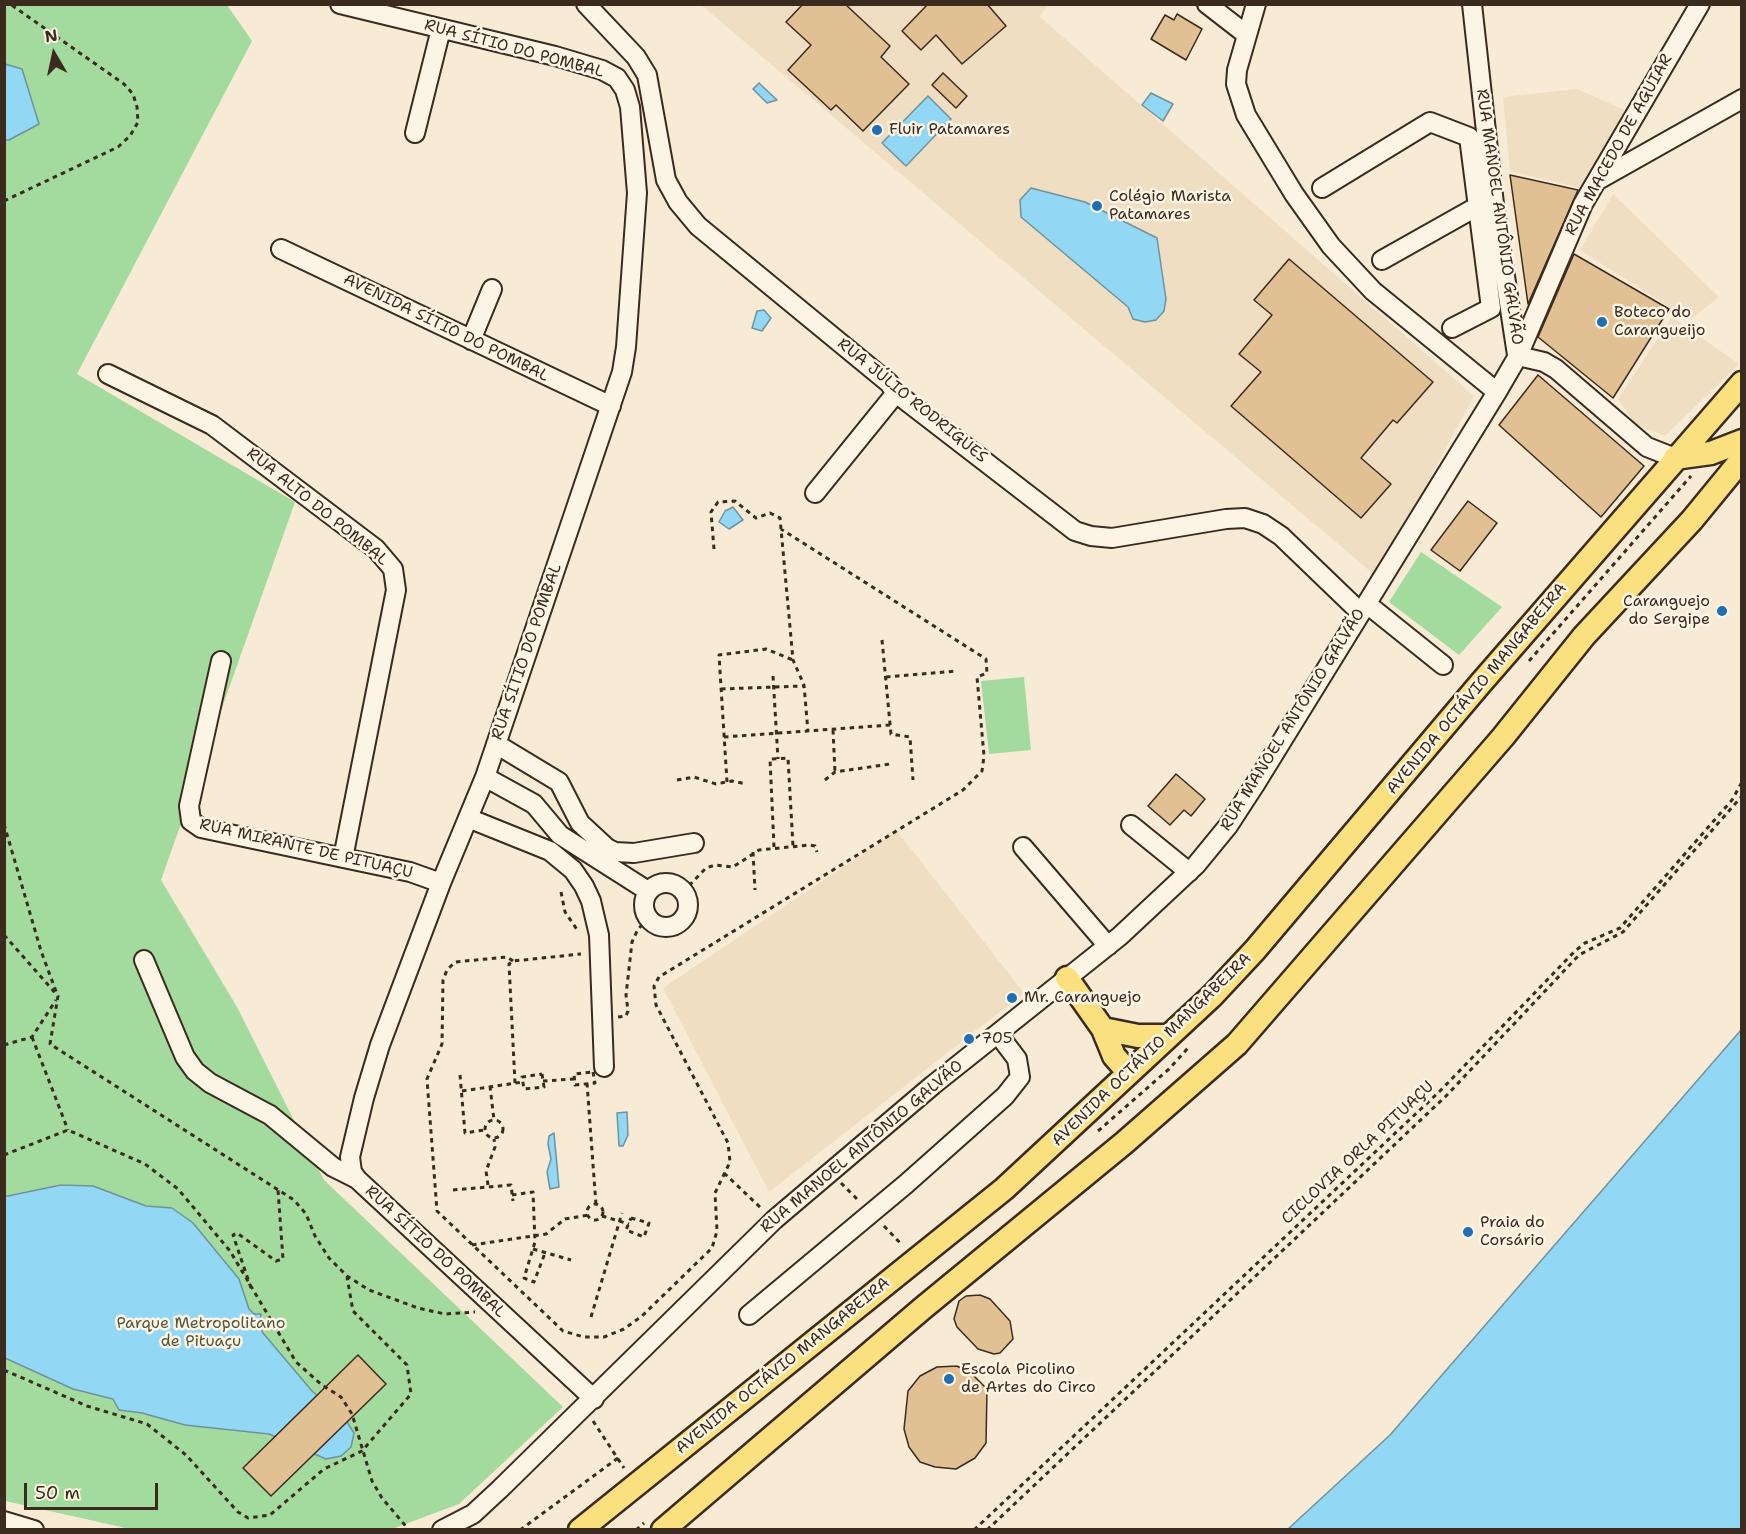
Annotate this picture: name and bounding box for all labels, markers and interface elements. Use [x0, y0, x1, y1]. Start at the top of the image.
street label: RUA SÍTIO DO POMBAL [422, 16, 606, 82]
north arrow [24, 24, 84, 84]
text: N [43, 24, 59, 47]
street label: RUA MACEDO DE AGUIAR [1561, 51, 1677, 239]
street label: RUA MANOEL ANTÔNIO GALVÃO [1472, 88, 1526, 346]
place label: Fluir Patamares [889, 120, 1010, 140]
marker: Fluir Patamares [870, 123, 884, 137]
place label: Colégio Marista Patamares [1109, 187, 1231, 225]
marker: Colégio Marista Patamares [1090, 199, 1104, 213]
street label: AVENIDA SÍTIO DO POMBAL [340, 270, 552, 386]
place label: Boteco do Carangueijo [1614, 303, 1705, 341]
marker: Boteco do Carangueijo [1595, 315, 1609, 329]
street label: RUA JÚLIO RODRIGUES [833, 335, 991, 467]
street label: RUA ALTO DO POMBAL [242, 444, 392, 570]
street label: RUA SÍTIO DO POMBAL [488, 561, 566, 743]
street label: AVENIDA OCTÁVIO MANGABEIRA [1383, 579, 1571, 799]
place label: Caranguejo do Sergipe [1623, 592, 1710, 630]
marker: Caranguejo do Sergipe [1715, 604, 1729, 618]
street label: RUA MANOEL ANTÔNIO GALVÃO [1216, 605, 1370, 835]
street label: RUA MIRANTE DE PITUAÇU [197, 815, 415, 883]
street label: AVENIDA OCTÁVIO MANGABEIRA [1048, 949, 1256, 1151]
place label: Mr. Caranguejo [1024, 988, 1141, 1008]
marker: Mr. Caranguejo [1005, 991, 1019, 1005]
place label: 705 [981, 1029, 1013, 1049]
marker: 705 [962, 1032, 976, 1046]
street label: RUA MANOEL ANTÔNIO GALVÃO [757, 1057, 967, 1237]
street label: CICLOVIA ORLA PITUAÇU [1278, 1077, 1438, 1229]
street label: RUA SÍTIO DO POMBAL [361, 1182, 509, 1322]
place label: Praia do Corsário [1480, 1213, 1545, 1251]
marker: Praia do Corsário [1461, 1225, 1475, 1239]
street label: AVENIDA OCTÁVIO MANGABEIRA [672, 1274, 894, 1458]
park label: Parque Metropolitano de Pituaçu [117, 1314, 285, 1352]
place label: Escola Picolino de Artes do Circo [961, 1360, 1096, 1398]
marker: Escola Picolino de Artes do Circo [942, 1372, 956, 1386]
scale bar [27, 1471, 160, 1509]
text: 50 m [35, 1481, 80, 1505]

